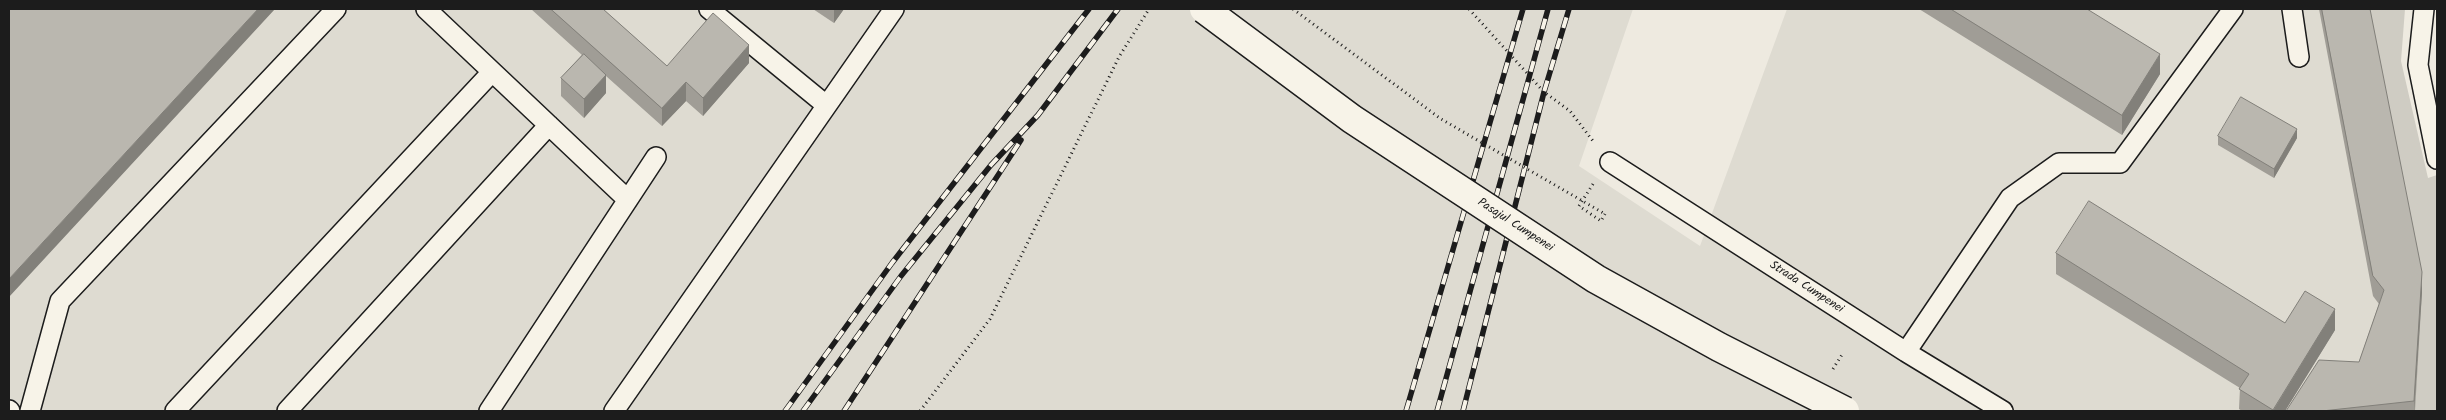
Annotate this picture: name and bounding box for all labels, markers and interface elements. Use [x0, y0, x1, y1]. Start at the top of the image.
street label: Pasajul Cumpenei [1474, 196, 1556, 256]
street label: Strada Cumpenei [1766, 259, 1846, 317]

